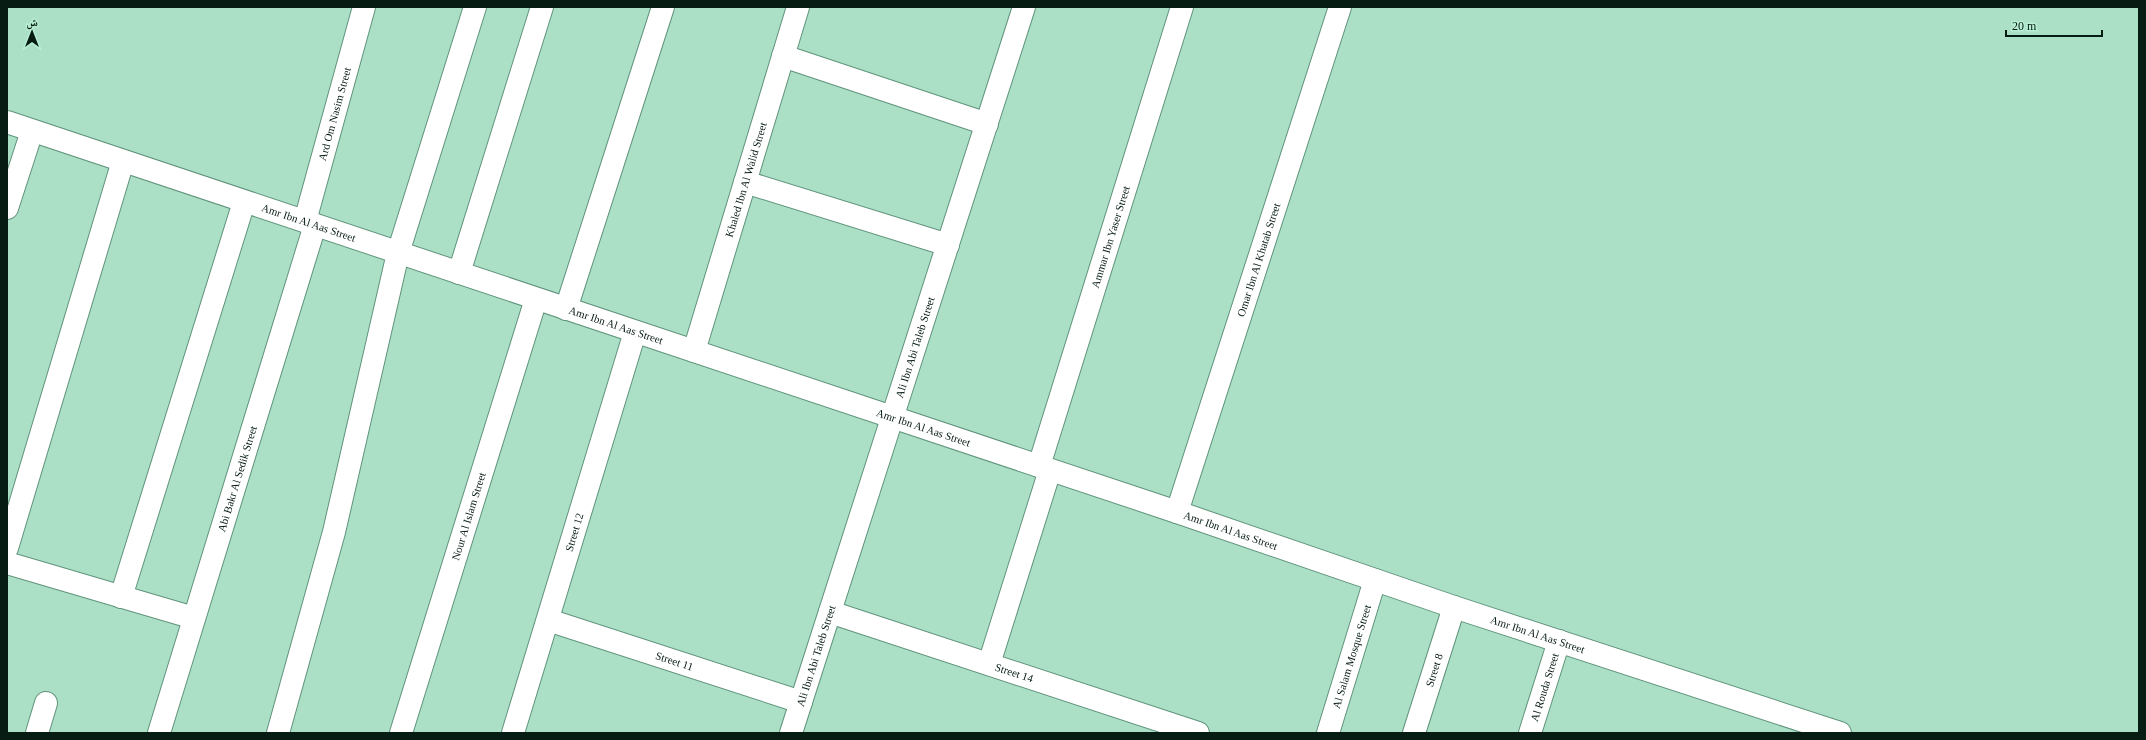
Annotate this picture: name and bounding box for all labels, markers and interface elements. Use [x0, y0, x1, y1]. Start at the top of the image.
north arrow [12, 12, 52, 52]
scale bar [2006, 12, 2102, 38]
text: ش [26, 16, 38, 30]
text: 20 m [2012, 19, 2037, 33]
street label: Ard Om Nasim Street [316, 66, 353, 162]
street label: Khaled Ibn Al Walid Street [723, 121, 769, 239]
street label: Ammar Ibn Yaser Street [1089, 184, 1132, 289]
street label: Amr Ibn Al Aas Street [260, 201, 357, 244]
street label: Omar Ibn Al Khatab Street [1234, 202, 1282, 318]
street label: Ali Ibn Abi Taleb Street [893, 295, 937, 399]
street label: Amr Ibn Al Aas Street [567, 304, 665, 346]
street label: Amr Ibn Al Aas Street [875, 406, 972, 449]
street label: Abi Bakr Al Sedik Street [215, 424, 259, 533]
street label: Nour Al Islam Street [449, 471, 488, 562]
street label: Amr Ibn Al Aas Street [1182, 509, 1279, 552]
street label: Street 12 [563, 511, 586, 553]
street label: Al Salam Mosque Street [1330, 603, 1373, 710]
street label: Ali Ibn Abi Taleb Street [794, 604, 838, 708]
street label: Amr Ibn Al Aas Street [1489, 613, 1586, 655]
street label: Street 11 [654, 649, 695, 673]
street label: Street 8 [1423, 652, 1445, 688]
street label: Al Rouda Street [1528, 652, 1561, 723]
street label: Street 14 [994, 661, 1035, 685]

